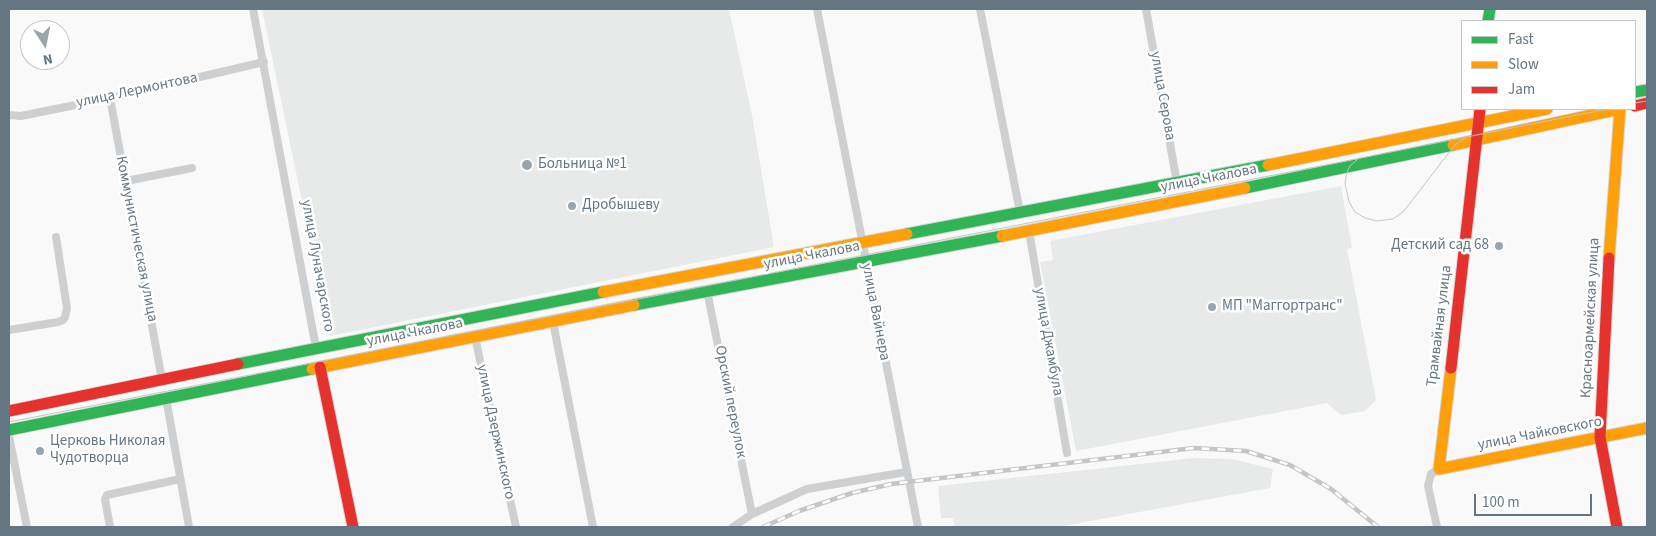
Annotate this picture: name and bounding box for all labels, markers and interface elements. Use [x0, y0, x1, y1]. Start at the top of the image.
north arrow [20, 20, 70, 70]
legend [1461, 20, 1636, 110]
text: Fast [1508, 29, 1534, 50]
text: N [41, 48, 54, 69]
street label: улица Серова [1145, 50, 1179, 142]
text: Slow [1508, 54, 1539, 75]
street label: улица Лермонтова [75, 69, 199, 113]
text: Jam [1508, 79, 1535, 100]
street label: Коммунистическая улица [111, 155, 161, 323]
place label: Больница №1 [538, 156, 627, 174]
marker: Больница №1 [520, 158, 534, 172]
street label: улица Чкалова [1159, 161, 1259, 197]
place label: Дробышеву [582, 197, 660, 215]
street label: улица Луначарского [296, 198, 338, 334]
marker: Дробышеву [566, 200, 578, 212]
place label: Детский сад 68 [1391, 237, 1489, 255]
street label: Красноармейская улица [1578, 237, 1604, 399]
street label: улица Чкалова [762, 238, 862, 274]
marker: Детский сад 68 [1493, 240, 1505, 252]
street label: улица Вайнера [857, 262, 893, 362]
street label: Трамвайная улица [1424, 264, 1456, 388]
street label: улица Джамбула [1030, 286, 1066, 398]
place label: МП "Маггортранс" [1222, 298, 1343, 316]
marker: МП "Маггортранс" [1206, 301, 1218, 313]
street label: улица Чкалова [365, 315, 465, 351]
street label: Орский переулок [710, 344, 750, 460]
street label: улица Дзержинского [472, 363, 518, 501]
street label: улица Чайковского [1476, 413, 1604, 455]
place label: Церковь Николая Чудотворца [50, 433, 166, 468]
marker: Церковь Николая Чудотворца [34, 445, 46, 457]
scale bar [1476, 484, 1594, 516]
text: 100 m [1482, 492, 1520, 513]

